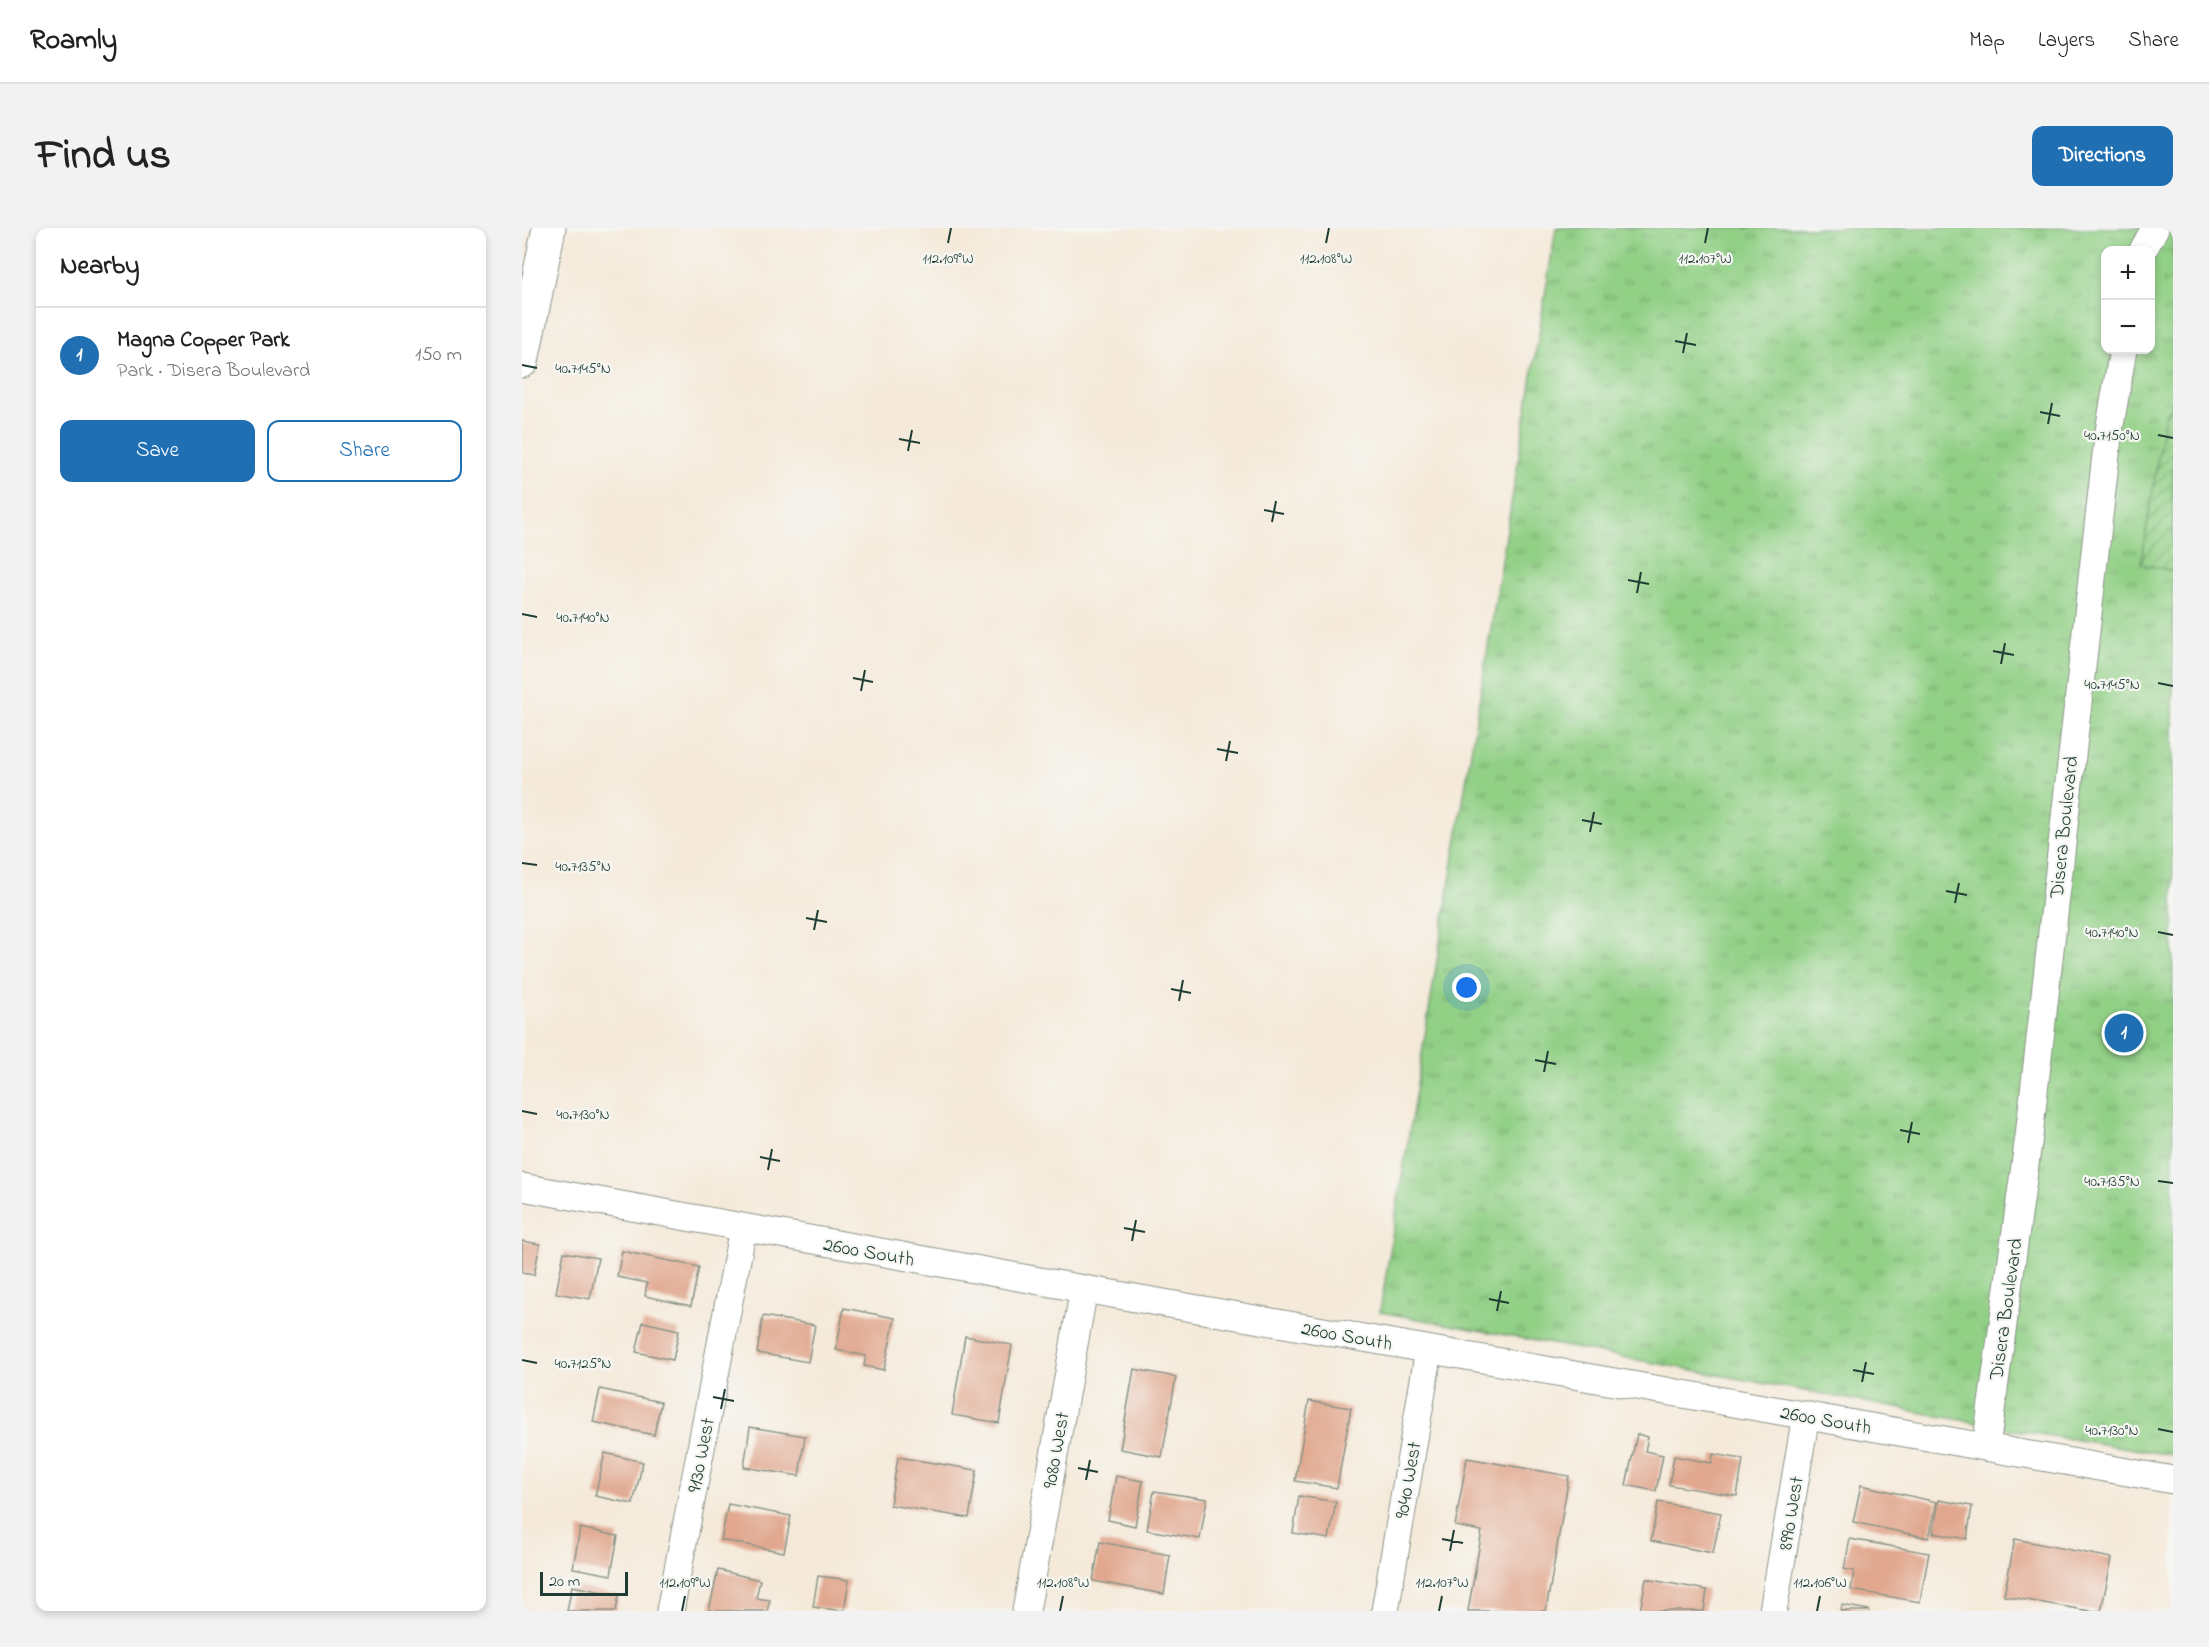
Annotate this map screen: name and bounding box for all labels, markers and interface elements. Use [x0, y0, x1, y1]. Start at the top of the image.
text: Roamly [30, 21, 117, 62]
text: Map [1969, 26, 2005, 56]
text: Layers [2038, 26, 2095, 56]
text: Share [2128, 26, 2179, 56]
text: Find us [36, 126, 171, 187]
button: Directions [2032, 126, 2173, 186]
map controls [2101, 246, 2155, 354]
button: + [2101, 246, 2155, 300]
text: Nearby [60, 248, 139, 286]
text: 112.109°W [922, 248, 974, 270]
text: 112.108°W [1300, 248, 1352, 270]
text: 112.107°W [1678, 248, 1732, 270]
button: − [2101, 300, 2155, 354]
text: Magna Copper Park [117, 325, 290, 357]
text: 1 [76, 341, 83, 370]
text: 150 m [415, 341, 462, 370]
text: Park · Disera Boulevard [117, 357, 310, 386]
text: 40.7145°N [555, 358, 611, 380]
button: Save [60, 420, 255, 482]
button: Share [267, 420, 462, 482]
text: 40.7150°N [2084, 425, 2140, 447]
text: 40.7140°N [556, 607, 610, 629]
text: 40.7145°N [2084, 674, 2140, 696]
street label: Disera Boulevard [2043, 755, 2087, 901]
text: 40.7135°N [555, 856, 611, 878]
text: 40.7140°N [2085, 922, 2139, 944]
your location [1452, 973, 1481, 1002]
pin: 1 [2104, 1010, 2144, 1056]
text: 40.7130°N [556, 1104, 610, 1126]
text: 40.7135°N [2084, 1171, 2140, 1193]
street label: 2600 South [821, 1231, 916, 1276]
street label: Disera Boulevard [1983, 1237, 2032, 1383]
street label: 2600 South [1299, 1315, 1394, 1360]
text: 40.7125°N [555, 1353, 611, 1375]
street label: 2600 South [1778, 1399, 1873, 1444]
street label: 9080 West [1036, 1410, 1078, 1491]
street label: 9130 West [681, 1415, 724, 1495]
text: 40.7130°N [2085, 1420, 2139, 1442]
street label: 9040 West [1388, 1439, 1431, 1521]
street label: 8990 West [1772, 1474, 1813, 1552]
scale bar [540, 1569, 628, 1596]
text: 20 m [549, 1570, 580, 1594]
text: 112.109°W [659, 1572, 711, 1594]
text: 112.108°W [1037, 1572, 1089, 1594]
text: 112.107°W [1415, 1572, 1469, 1594]
text: 112.106°W [1793, 1572, 1847, 1594]

